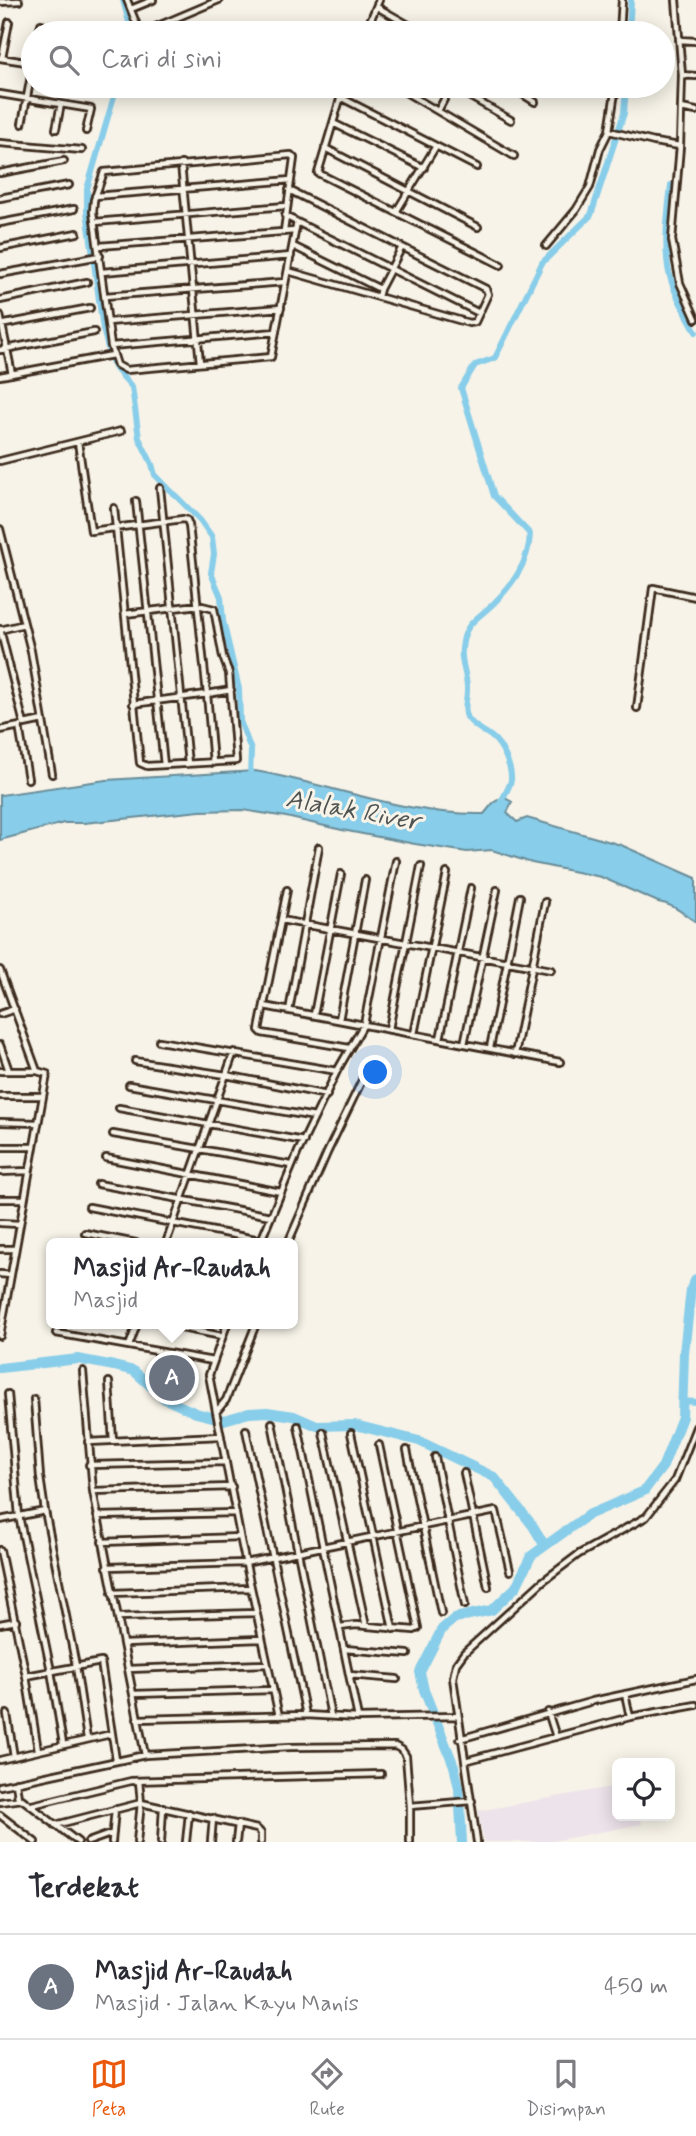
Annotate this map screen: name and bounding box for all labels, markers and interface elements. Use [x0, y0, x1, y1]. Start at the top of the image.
search box [21, 21, 675, 98]
icon: search [45, 41, 83, 79]
text: Cari di sini [101, 43, 222, 77]
water label: Alalak River [283, 782, 426, 840]
your location [358, 1055, 392, 1089]
popup [46, 1238, 298, 1329]
text: Masjid Ar-Raudah [73, 1252, 271, 1286]
text: Masjid [73, 1286, 138, 1316]
pin: A [149, 1352, 195, 1404]
map controls [612, 1758, 675, 1821]
button: locate [612, 1758, 675, 1821]
text: Terdekat [28, 1868, 139, 1907]
text: Masjid Ar-Raudah [95, 1955, 292, 1989]
text: A [43, 1972, 59, 2002]
text: 450 m [604, 1972, 668, 2002]
text: Masjid · Jalan Kayu Manis [95, 1989, 359, 2019]
tab: Peta [90, 2055, 128, 2122]
tab: Rute [308, 2055, 346, 2122]
tab: Disimpan [526, 2055, 606, 2122]

